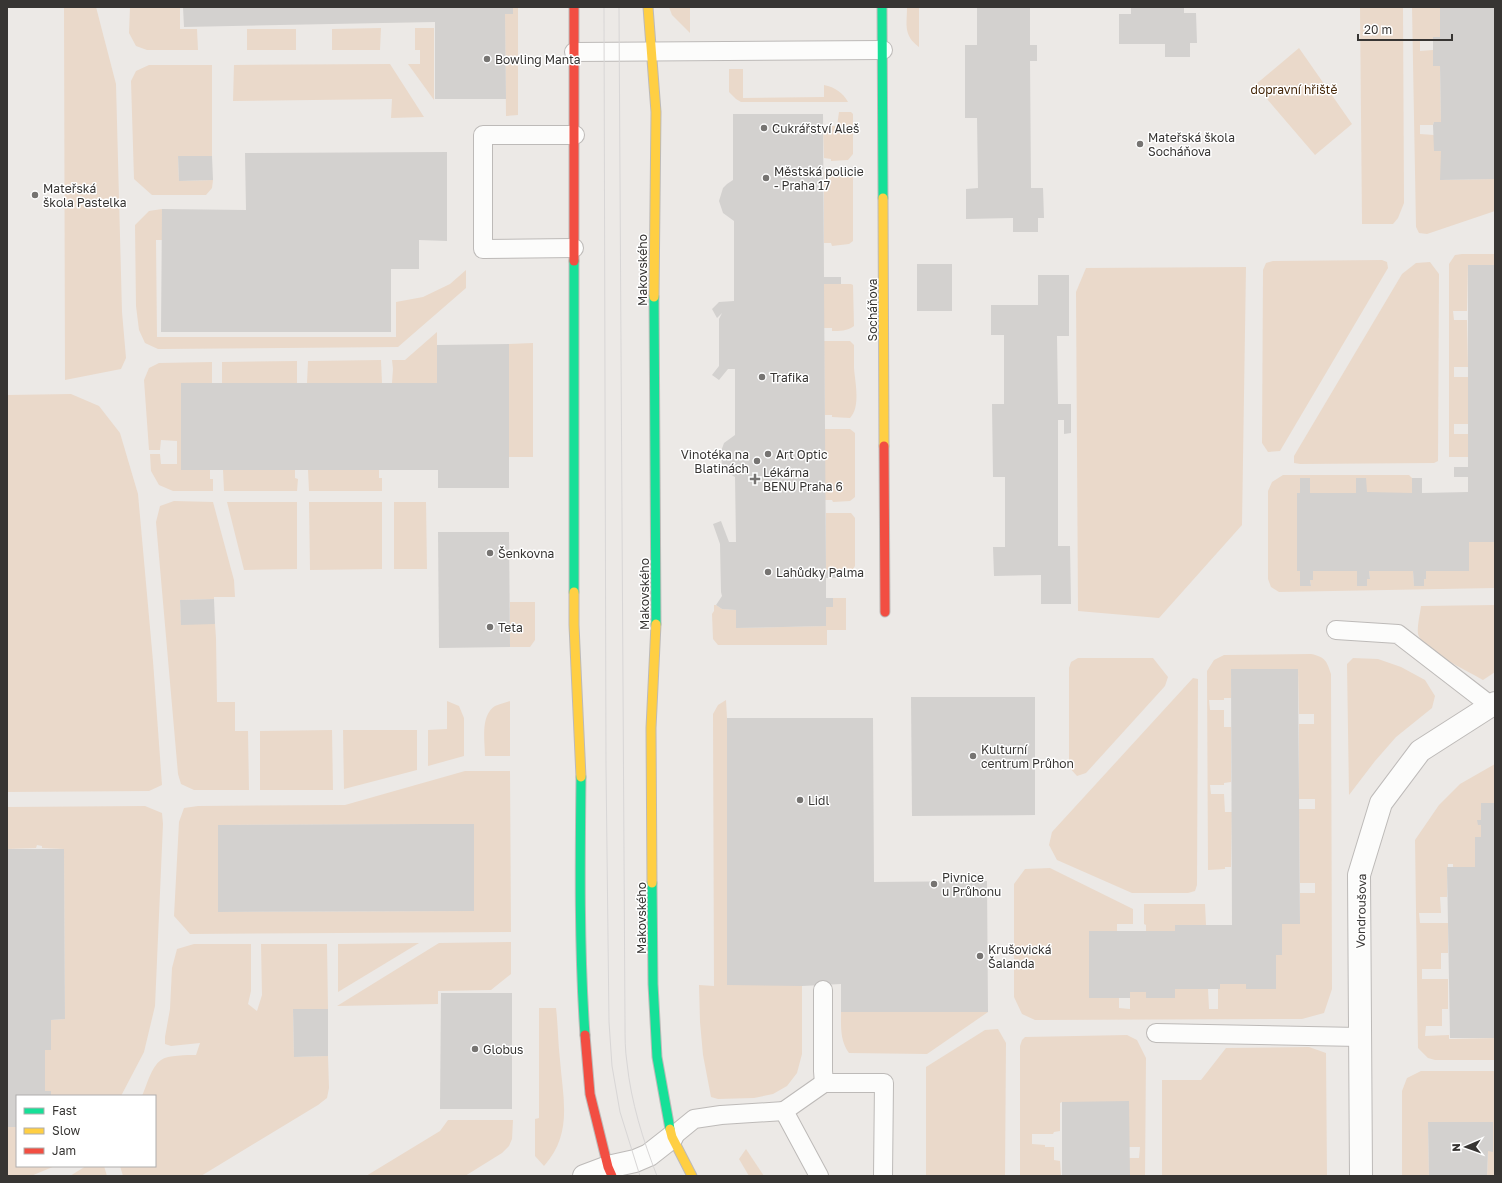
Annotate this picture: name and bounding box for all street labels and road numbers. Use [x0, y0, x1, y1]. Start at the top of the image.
street label: Makovského [635, 234, 650, 306]
street label: Socháňova [865, 278, 880, 342]
street label: Makovského [637, 558, 652, 630]
street label: Vondroušova [1353, 873, 1369, 949]
street label: Makovského [634, 882, 649, 954]

